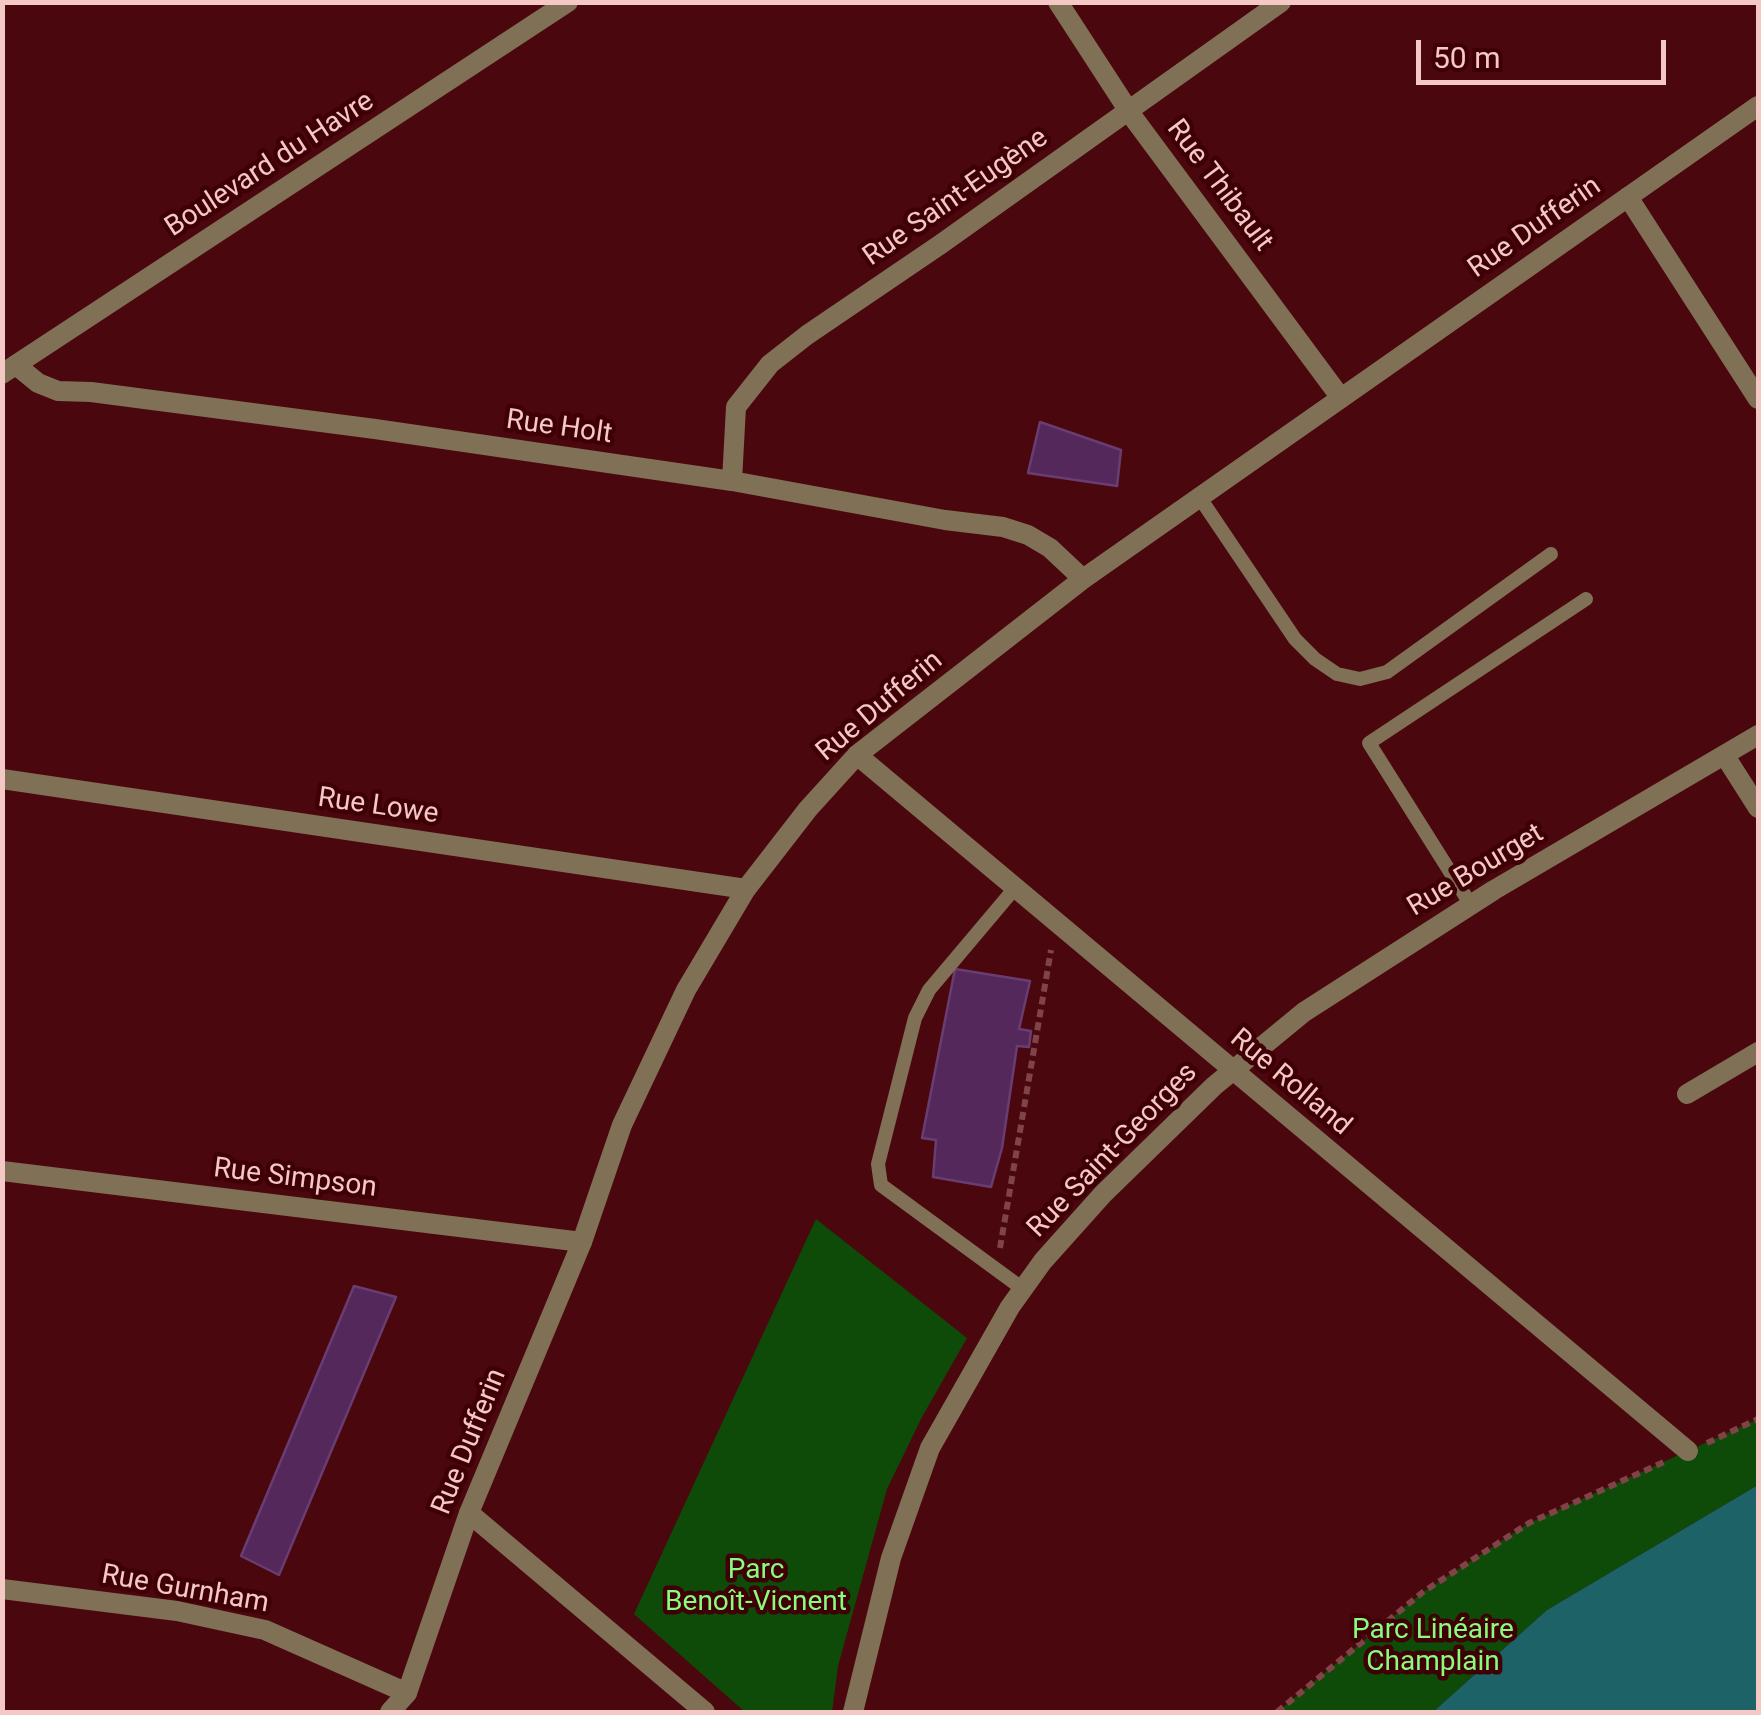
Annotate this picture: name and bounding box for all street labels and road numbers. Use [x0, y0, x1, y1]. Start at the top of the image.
street label: Boulevard du Havre [160, 85, 380, 245]
street label: Rue Thibault [1159, 114, 1279, 258]
street label: Rue Saint-Eugène [857, 122, 1055, 274]
street label: Rue Dufferin [1462, 170, 1608, 286]
street label: Rue Holt [504, 404, 614, 452]
street label: Rue Dufferin [810, 645, 950, 769]
street label: Rue Lowe [316, 782, 440, 832]
street label: Rue Bourget [1402, 817, 1550, 925]
street label: Rue Rolland [1223, 1023, 1357, 1143]
street label: Rue Saint-Georges [1021, 1057, 1205, 1245]
street label: Rue Simpson [212, 1152, 378, 1206]
street label: Rue Dufferin [426, 1364, 514, 1520]
street label: Rue Gurnham [99, 1559, 271, 1621]

